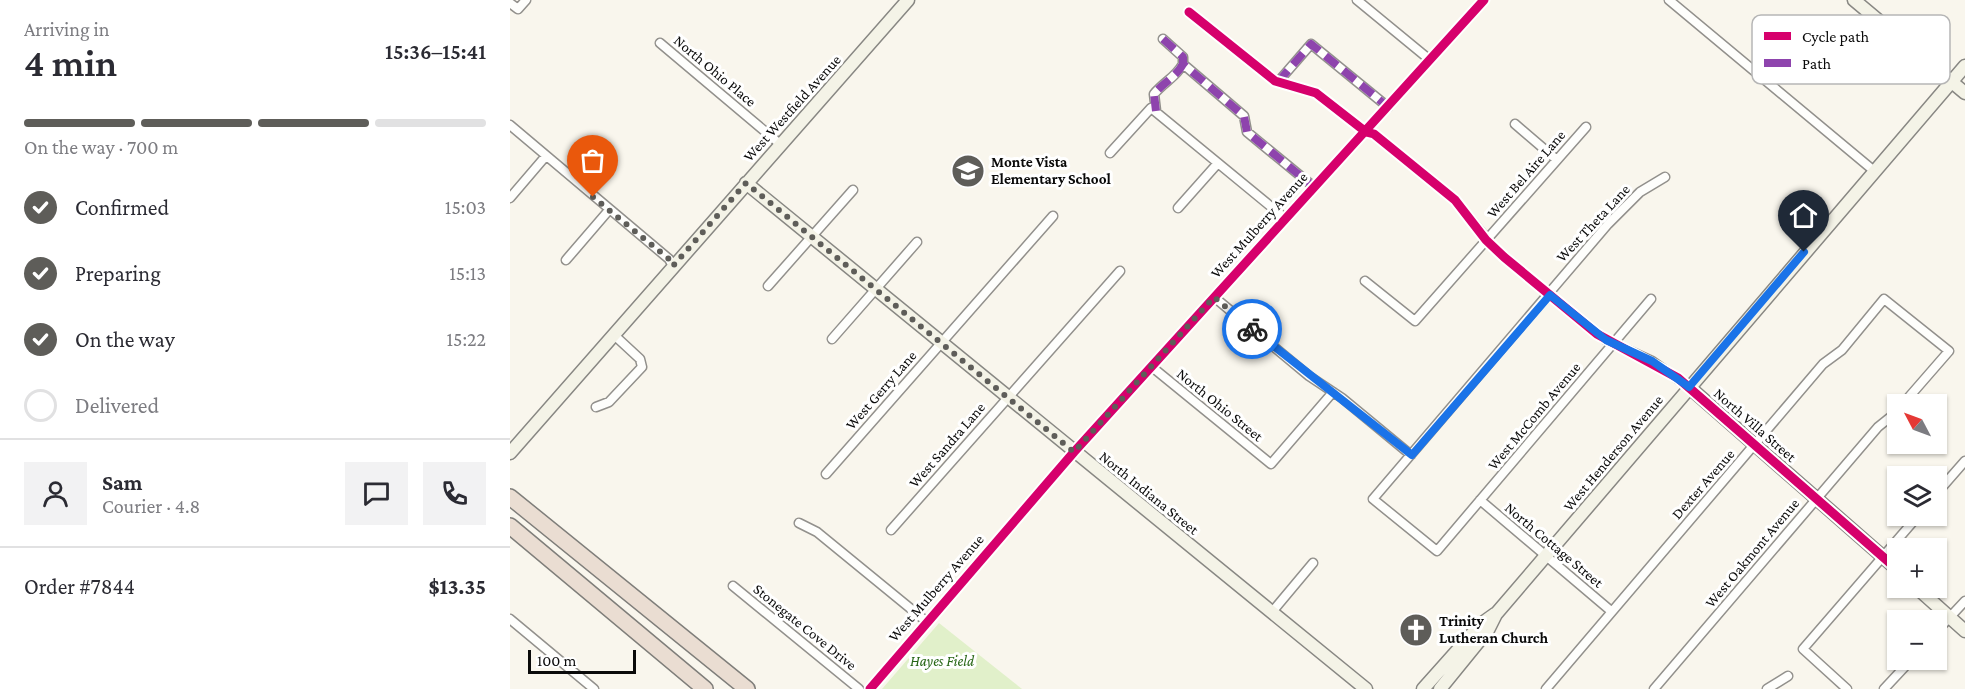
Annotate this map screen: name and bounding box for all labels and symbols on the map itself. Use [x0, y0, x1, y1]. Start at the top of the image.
legend [1752, 15, 1950, 84]
text: Cycle path [1802, 28, 1869, 46]
street label: North Ohio Place [671, 32, 759, 110]
street label: West Westfield Avenue [740, 51, 844, 164]
text: Path [1802, 55, 1832, 72]
street label: West Bel Aire Lane [1484, 127, 1569, 221]
pin [567, 135, 618, 197]
school or university icon: Monte Vista Elementary School [950, 153, 986, 189]
place label: Monte Vista Elementary School [991, 154, 1111, 187]
street label: West Mulberry Avenue [1207, 169, 1312, 282]
street label: West Theta Lane [1553, 181, 1633, 265]
pin [1778, 190, 1829, 252]
courier [1222, 299, 1282, 359]
street label: West Gerry Lane [842, 347, 921, 433]
street label: West McComb Avenue [1484, 359, 1584, 473]
street label: North Ohio Street [1174, 365, 1267, 445]
street label: North Villa Street [1711, 385, 1800, 466]
street label: West Henderson Avenue [1560, 392, 1666, 514]
north arrow [1887, 394, 1947, 454]
street label: West Sandra Lane [906, 399, 988, 491]
street label: Dexter Avenue [1668, 446, 1738, 522]
street label: North Indiana Street [1096, 448, 1203, 538]
street label: West Oakmont Avenue [1702, 495, 1802, 611]
street label: North Cottage Street [1501, 499, 1607, 592]
street label: West Mulberry Avenue [885, 531, 988, 645]
street label: Stonegate Cove Drive [750, 581, 860, 674]
church icon: Trinity Lutheran Church [1398, 612, 1434, 648]
place label: Trinity Lutheran Church [1439, 613, 1548, 646]
scale bar [528, 647, 636, 674]
park label: Hayes Field [910, 653, 975, 670]

